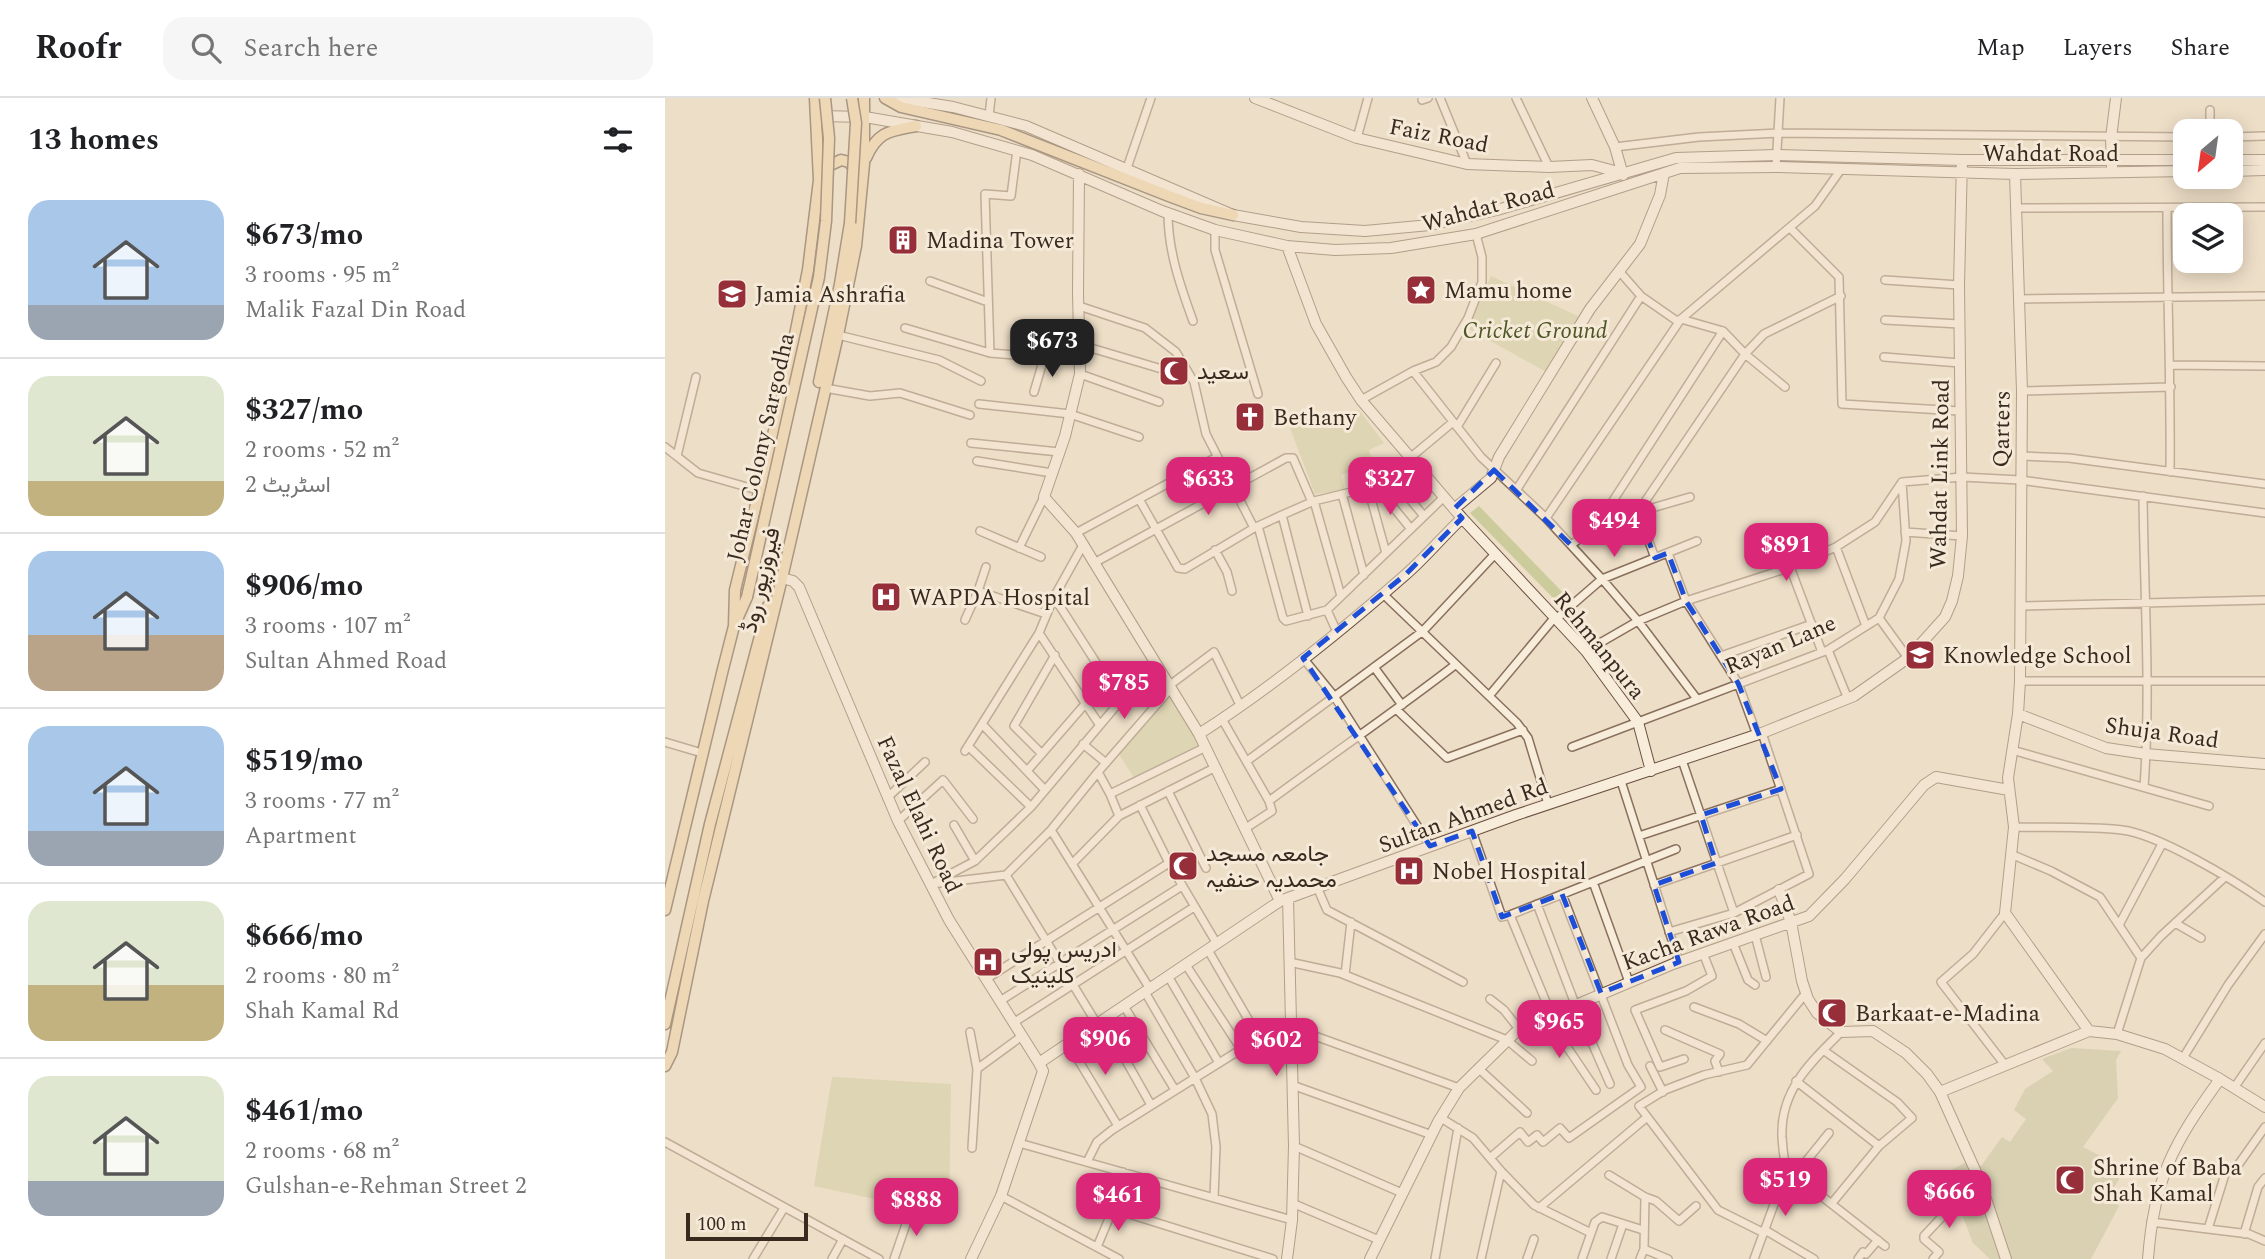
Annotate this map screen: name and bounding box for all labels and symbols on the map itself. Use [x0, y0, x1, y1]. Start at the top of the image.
street label: Faiz Road [1386, 110, 1492, 163]
north arrow [2173, 119, 2243, 189]
street label: Wahdat Road [1983, 137, 2119, 172]
street label: Wahdat Road [1418, 173, 1559, 242]
building icon: Madina Tower [886, 223, 920, 257]
place label: Madina Tower [926, 224, 1074, 259]
place icon: Mamu home [1404, 273, 1438, 307]
place label: Mamu home [1444, 274, 1572, 309]
school or university icon: Jamia Ashrafia [715, 277, 749, 311]
place label: Jamia Ashrafia [755, 278, 905, 313]
park label: Cricket Ground [1463, 314, 1608, 349]
pin: $673 [1011, 320, 1093, 379]
street label: Johar Colony Sargodha [718, 329, 805, 565]
mosque icon: سعید [1157, 354, 1191, 388]
place label: سعید [1197, 355, 1249, 390]
street label: Wahdat Link Road [1921, 379, 1960, 569]
street label: Qarters [1984, 390, 2021, 468]
church icon: Bethany [1233, 400, 1267, 434]
place label: Bethany [1273, 401, 1357, 436]
pin: $633 [1167, 458, 1249, 517]
pin: $327 [1349, 458, 1431, 517]
pin: $494 [1573, 500, 1655, 559]
street label: فیروزپور روڈ [732, 524, 791, 637]
pin: $891 [1745, 524, 1827, 583]
hospital icon: WAPDA Hospital [869, 580, 903, 614]
place label: WAPDA Hospital [909, 581, 1090, 616]
street label: Rehmanpura [1544, 584, 1654, 708]
street label: Rayan Lane [1719, 606, 1842, 685]
school or university icon: Knowledge School [1903, 638, 1937, 672]
place label: Knowledge School [1943, 639, 2131, 674]
pin: $785 [1083, 662, 1165, 721]
street label: Shuja Road [2103, 708, 2221, 759]
street label: Fazal Elahi Road [867, 730, 971, 899]
street label: Sultan Ahmed Rd [1374, 769, 1553, 863]
place label: جامعہ مسجد محمدیہ حنفیہ [1206, 837, 1337, 898]
mosque icon: جامعہ مسجد محمدیہ حنفیہ [1166, 849, 1200, 883]
hospital icon: Nobel Hospital [1392, 854, 1426, 888]
place label: Nobel Hospital [1432, 855, 1587, 890]
street label: Kacha Rawa Road [1617, 886, 1800, 981]
place label: ادریس پولی کلینیک [1011, 933, 1117, 994]
hospital icon: ادریس پولی کلینیک [971, 945, 1005, 979]
mosque icon: Barkaat-e-Madina [1815, 996, 1849, 1030]
place label: Barkaat-e-Madina [1855, 997, 2040, 1032]
pin: $965 [1518, 1000, 1600, 1060]
pin: $906 [1064, 1018, 1146, 1077]
pin: $602 [1235, 1018, 1317, 1078]
place label: Shrine of Baba Shah Kamal [2093, 1151, 2242, 1212]
pin: $519 [1744, 1158, 1826, 1218]
mosque icon: Shrine of Baba Shah Kamal [2053, 1163, 2087, 1197]
pin: $666 [1908, 1170, 1990, 1230]
pin: $461 [1077, 1174, 1159, 1233]
pin: $888 [875, 1178, 957, 1238]
scale bar [686, 1210, 809, 1242]

